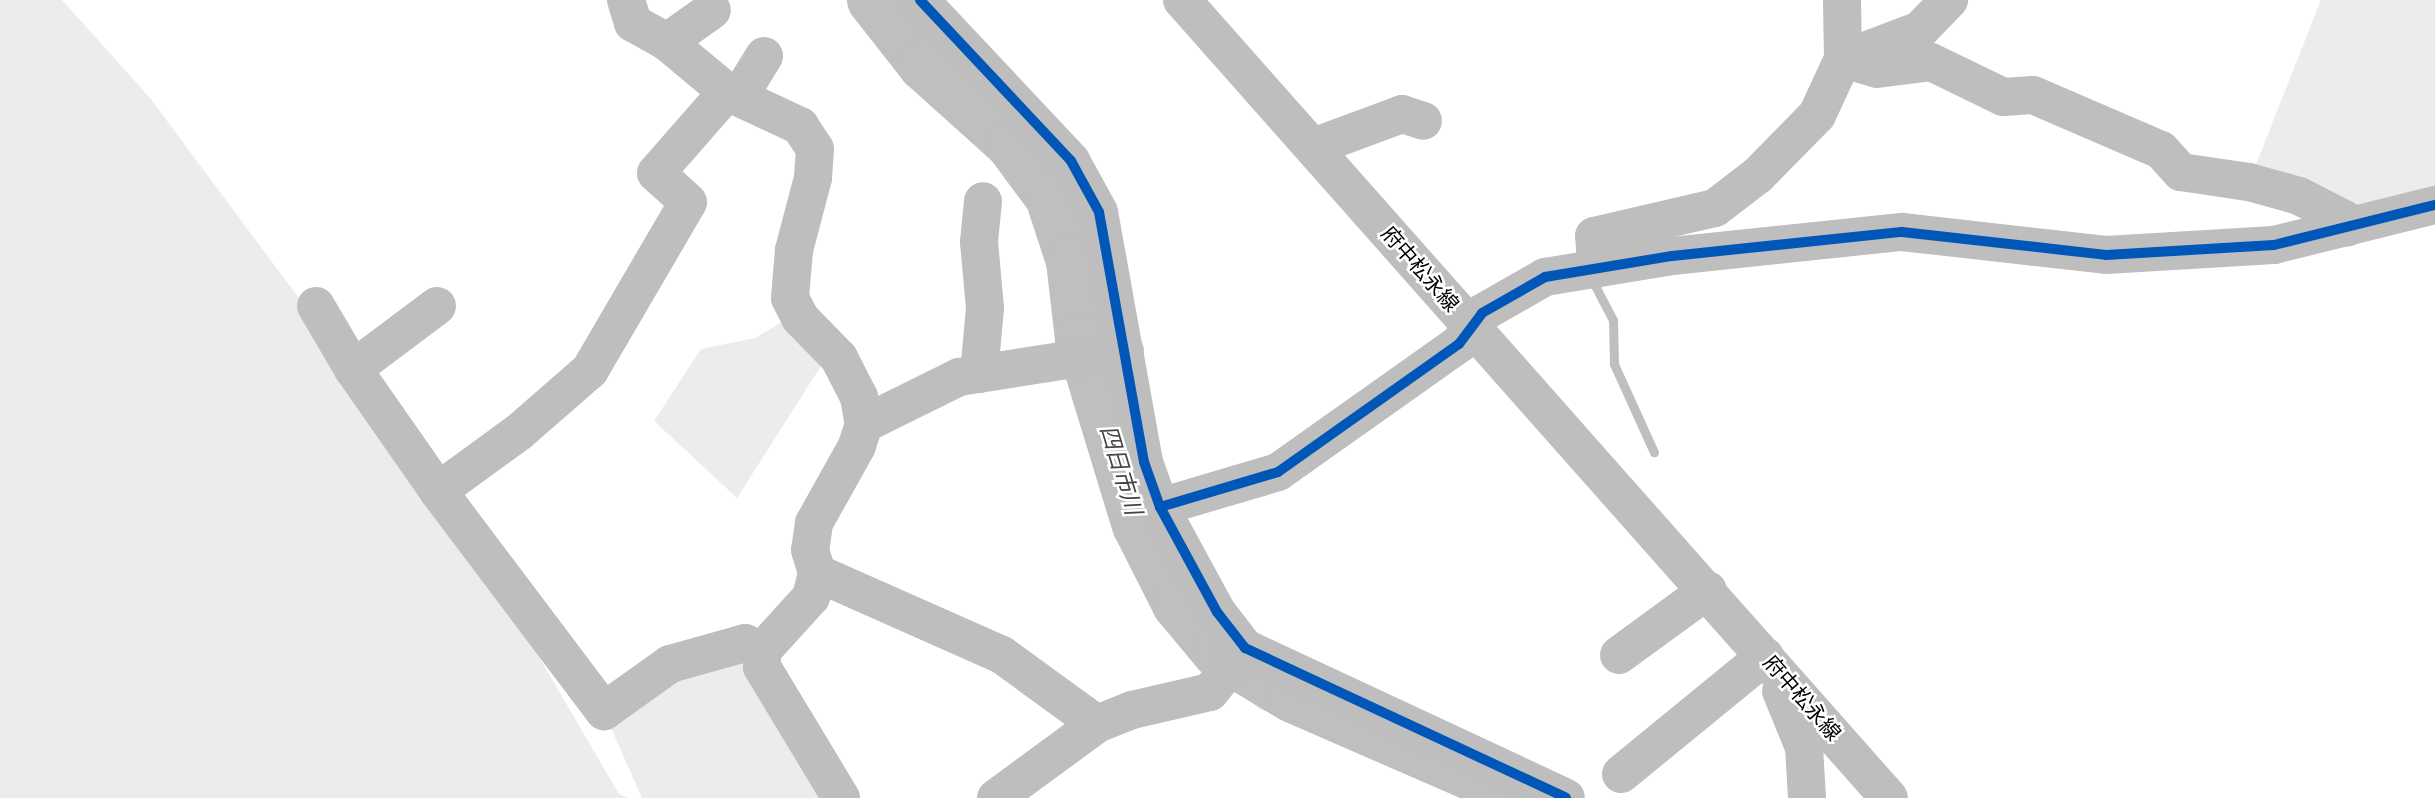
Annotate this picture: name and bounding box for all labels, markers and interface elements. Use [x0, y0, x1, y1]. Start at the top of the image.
street label: 府中松永線 [1376, 221, 1464, 317]
water label: 四日市川 [1094, 422, 1148, 518]
street label: 府中松永線 [1758, 650, 1846, 746]

